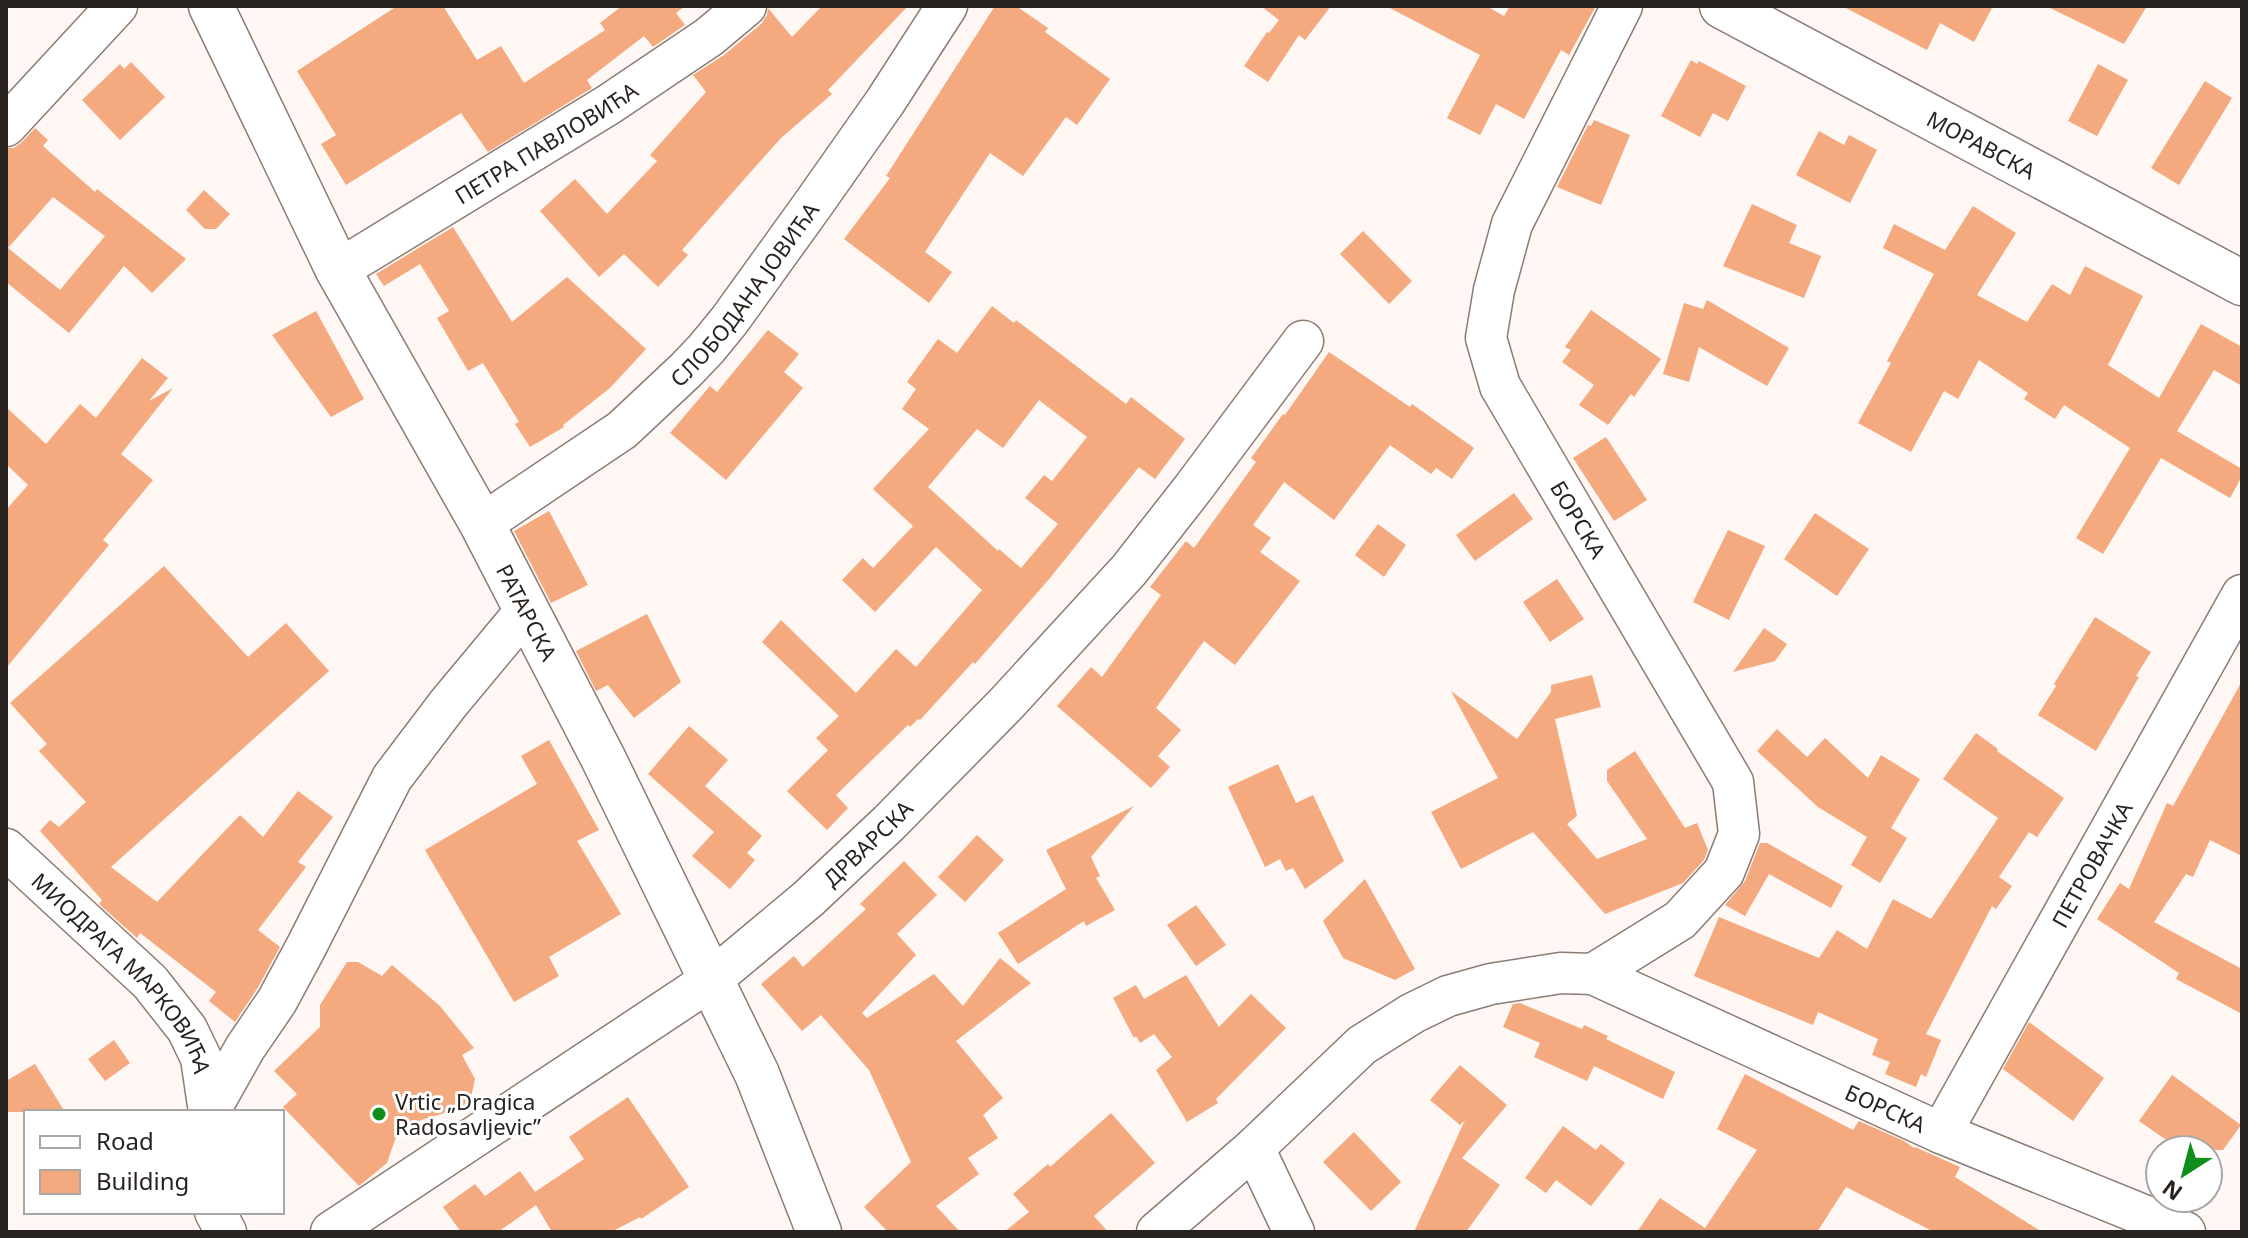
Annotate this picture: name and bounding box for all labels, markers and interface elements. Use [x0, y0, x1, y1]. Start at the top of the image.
street label: ПЕТРА ПАВЛОВИЋА [449, 74, 644, 210]
street label: МОРАВСКА [1922, 103, 2042, 186]
street label: СЛОБОДАНА ЈОВИЋА [663, 195, 826, 393]
street label: БОРСКА [1544, 475, 1614, 564]
street label: РАТАРСКА [490, 559, 565, 666]
street label: ДРВАРСКА [816, 793, 919, 893]
street label: ПЕТРОВАЧКА [2044, 795, 2139, 933]
street label: МИОДРАГА МАРКОВИЋА [26, 865, 218, 1076]
street label: БОРСКА [1841, 1076, 1932, 1140]
place label: Vrtic „Dragica Radosavljevic” [395, 1086, 541, 1141]
marker: Vrtic „Dragica Radosavljevic” [370, 1105, 388, 1123]
legend [24, 1110, 284, 1214]
text: Road [96, 1124, 154, 1157]
north arrow [2144, 1134, 2224, 1214]
text: Building [96, 1164, 189, 1197]
text: N [2156, 1174, 2188, 1208]

